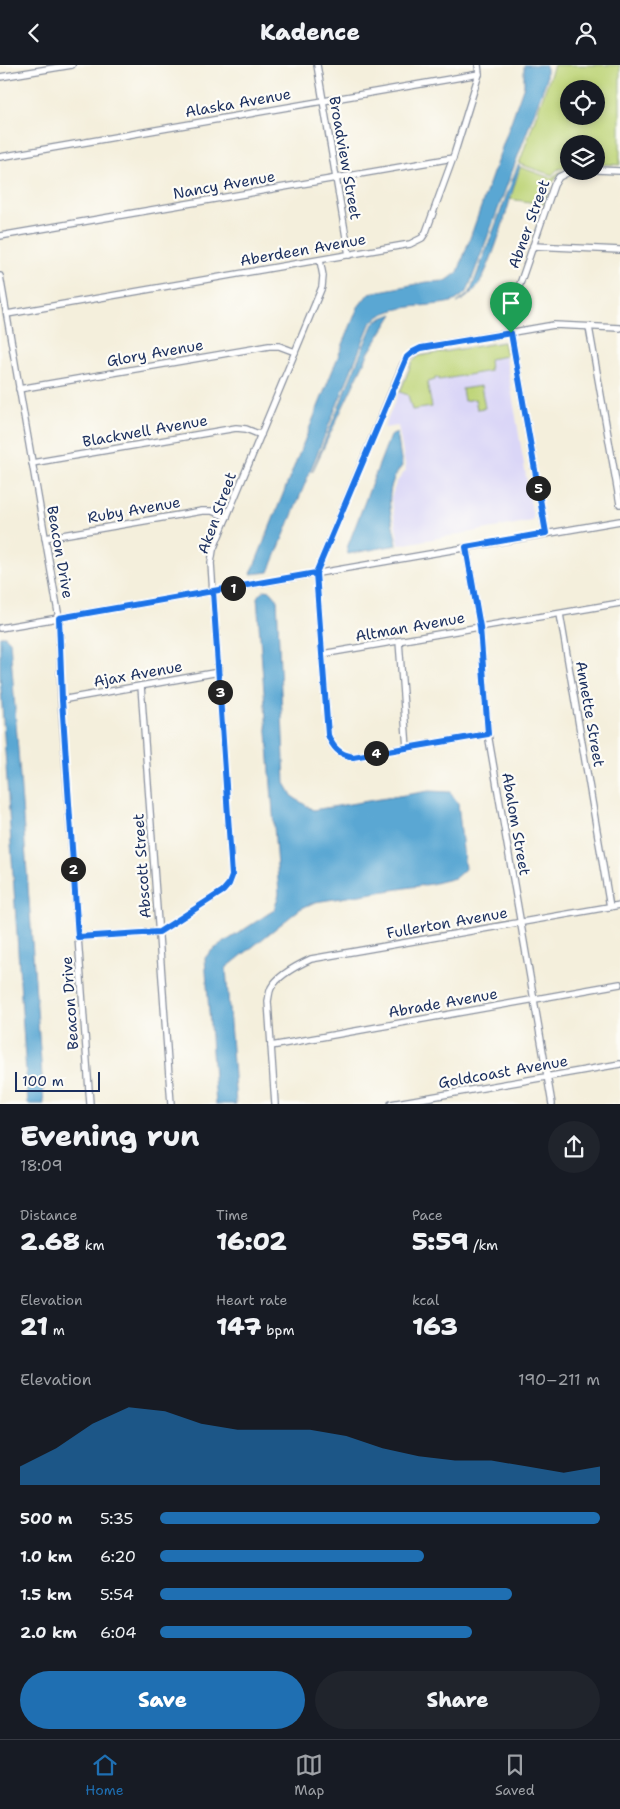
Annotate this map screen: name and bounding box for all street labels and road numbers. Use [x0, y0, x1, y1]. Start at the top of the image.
street label: Alaska Avenue [183, 84, 293, 122]
street label: Broadview Street [324, 95, 366, 221]
street label: Nancy Avenue [171, 166, 277, 204]
street label: Abner Street [504, 177, 554, 271]
street label: Aberdeen Avenue [238, 229, 368, 271]
street label: Glory Avenue [105, 335, 205, 371]
street label: Blackwell Avenue [81, 410, 209, 452]
street label: Aken Street [193, 469, 241, 557]
street label: Ruby Avenue [86, 492, 182, 528]
street label: Beacon Drive [42, 504, 78, 600]
street label: Altman Avenue [354, 608, 466, 646]
street label: Ajax Avenue [92, 656, 184, 692]
street label: Annette Street [571, 659, 609, 769]
street label: Abalom Street [497, 771, 535, 877]
street label: Abscott Street [128, 813, 156, 919]
street label: Fullerton Avenue [385, 903, 509, 943]
street label: Beacon Drive [57, 956, 83, 1050]
street label: Abrade Avenue [387, 984, 499, 1022]
street label: Goldcoast Avenue [437, 1051, 569, 1093]

